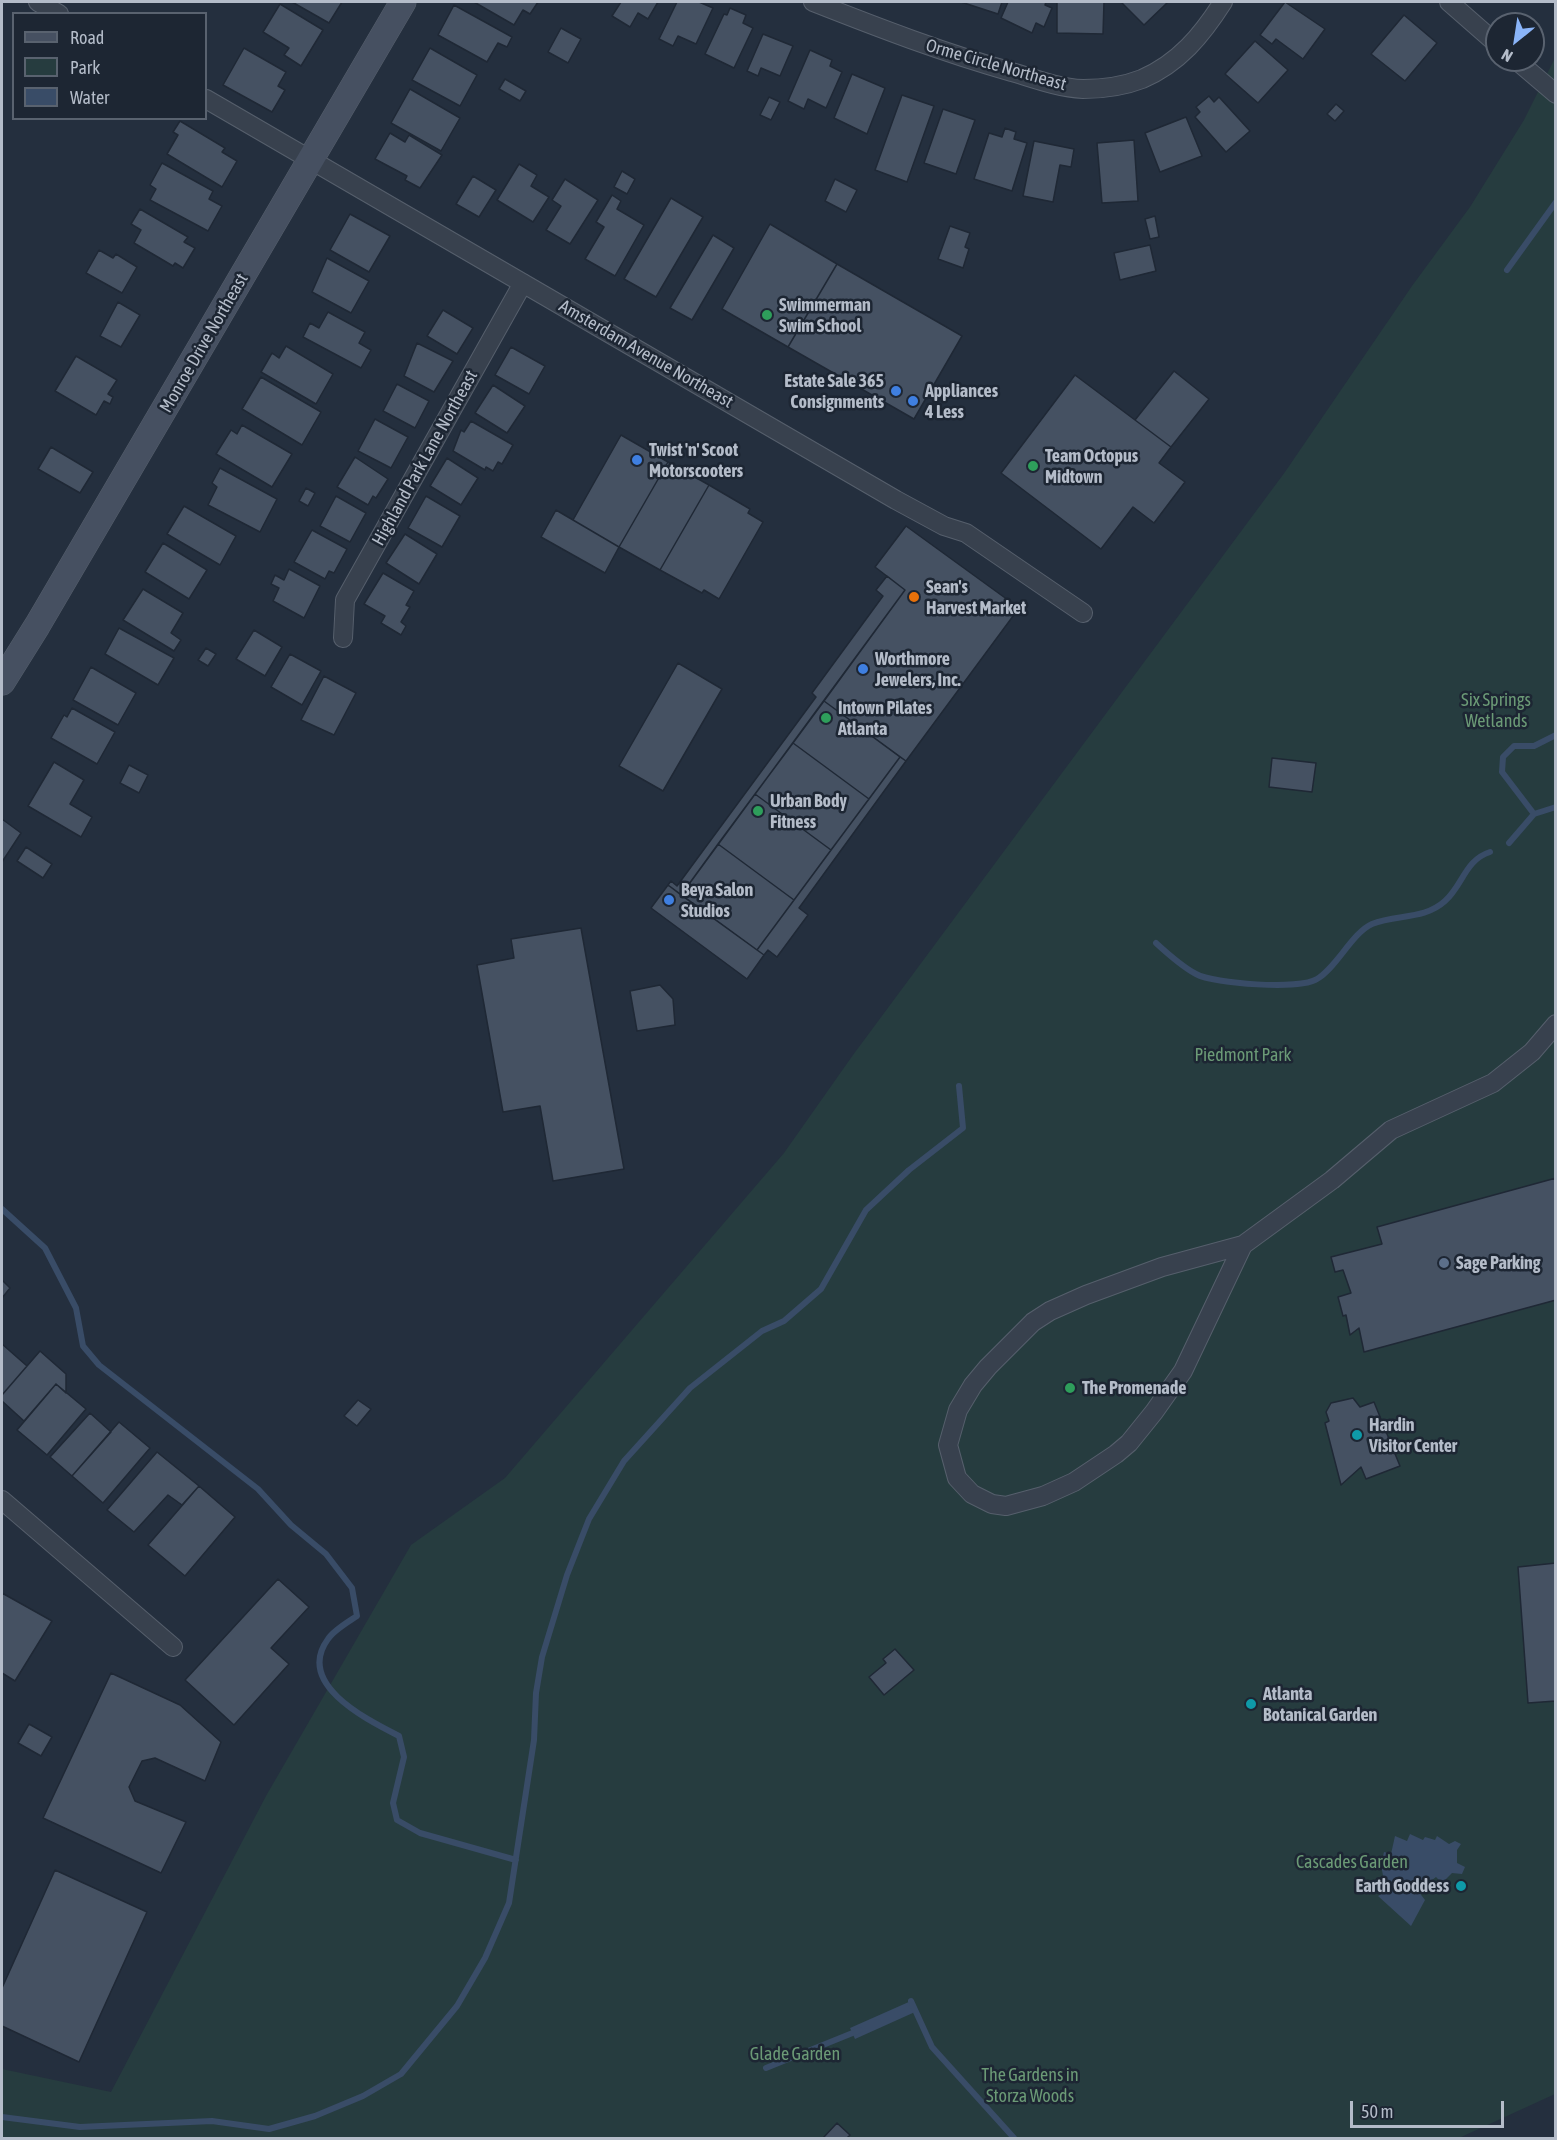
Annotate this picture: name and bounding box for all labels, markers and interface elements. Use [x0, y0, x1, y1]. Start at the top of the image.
legend [12, 12, 207, 120]
north arrow [1485, 12, 1545, 72]
text: Road [70, 27, 104, 48]
street label: Orme Circle Northeast [923, 35, 1069, 95]
text: N [1498, 46, 1516, 66]
text: Park [70, 57, 100, 78]
text: Water [70, 87, 109, 108]
street label: Monroe Drive Northeast [155, 270, 253, 416]
place label: Swimmerman Swim School [779, 294, 871, 336]
street label: Amsterdam Avenue Northeast [555, 295, 737, 413]
marker: Swimmerman Swim School [760, 308, 774, 322]
street label: Highland Park Lane Northeast [368, 366, 482, 550]
place label: Estate Sale 365 Consignments [784, 370, 884, 412]
place label: Appliances 4 Less [925, 380, 998, 422]
marker: Estate Sale 365 Consignments [889, 384, 903, 398]
marker: Appliances 4 Less [906, 394, 920, 408]
place label: Twist 'n' Scoot Motorscooters [649, 439, 743, 482]
place label: Team Octopus Midtown [1045, 445, 1138, 488]
marker: Twist 'n' Scoot Motorscooters [630, 453, 644, 467]
marker: Team Octopus Midtown [1026, 459, 1040, 473]
place label: Sean's Harvest Market [926, 576, 1026, 618]
marker: Sean's Harvest Market [907, 590, 921, 604]
place label: Worthmore Jewelers, Inc. [875, 648, 961, 690]
marker: Worthmore Jewelers, Inc. [856, 662, 870, 676]
park label: Six Springs Wetlands [1461, 689, 1531, 732]
place label: Intown Pilates Atlanta [838, 697, 932, 740]
marker: Intown Pilates Atlanta [819, 711, 833, 725]
place label: Urban Body Fitness [770, 790, 847, 832]
marker: Urban Body Fitness [751, 804, 765, 818]
place label: Beya Salon Studios [681, 879, 753, 922]
marker: Beya Salon Studios [662, 893, 676, 907]
park label: Piedmont Park [1194, 1044, 1292, 1066]
place label: Sage Parking [1456, 1252, 1541, 1274]
marker: Sage Parking [1437, 1256, 1451, 1270]
place label: The Promenade [1082, 1377, 1186, 1399]
marker: The Promenade [1063, 1381, 1077, 1395]
place label: Hardin Visitor Center [1369, 1414, 1457, 1456]
marker: Hardin Visitor Center [1350, 1428, 1364, 1442]
place label: Atlanta Botanical Garden [1263, 1683, 1377, 1726]
marker: Atlanta Botanical Garden [1244, 1697, 1258, 1711]
park label: Cascades Garden [1296, 1851, 1408, 1873]
place label: Earth Goddess [1356, 1875, 1449, 1897]
marker: Earth Goddess [1454, 1879, 1468, 1893]
park label: Glade Garden [750, 2043, 840, 2065]
park label: The Gardens in Storza Woods [981, 2064, 1079, 2106]
scale bar [1353, 2089, 1508, 2127]
text: 50 m [1361, 2101, 1393, 2122]

